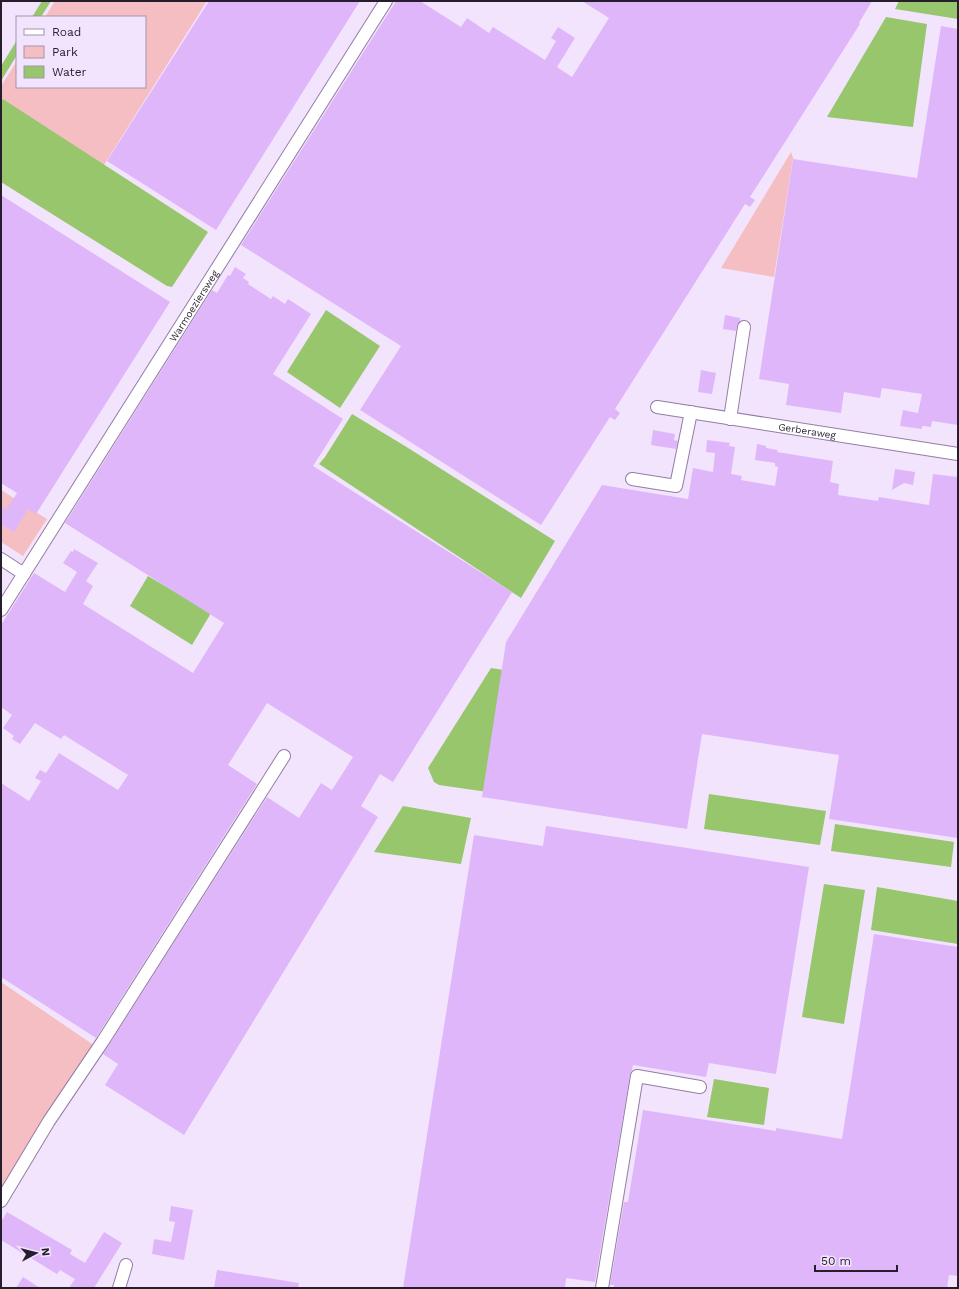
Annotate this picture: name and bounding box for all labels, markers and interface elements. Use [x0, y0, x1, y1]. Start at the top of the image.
legend [16, 16, 146, 88]
text: Road [52, 25, 81, 39]
text: Park [52, 45, 78, 59]
text: Water [52, 65, 87, 79]
street label: Warmoeziersweg [167, 268, 221, 344]
street label: Gerberaweg [778, 421, 837, 441]
north arrow [16, 1233, 56, 1273]
text: N [38, 1247, 52, 1257]
scale bar [815, 1247, 897, 1273]
text: 50 m [821, 1254, 851, 1268]

